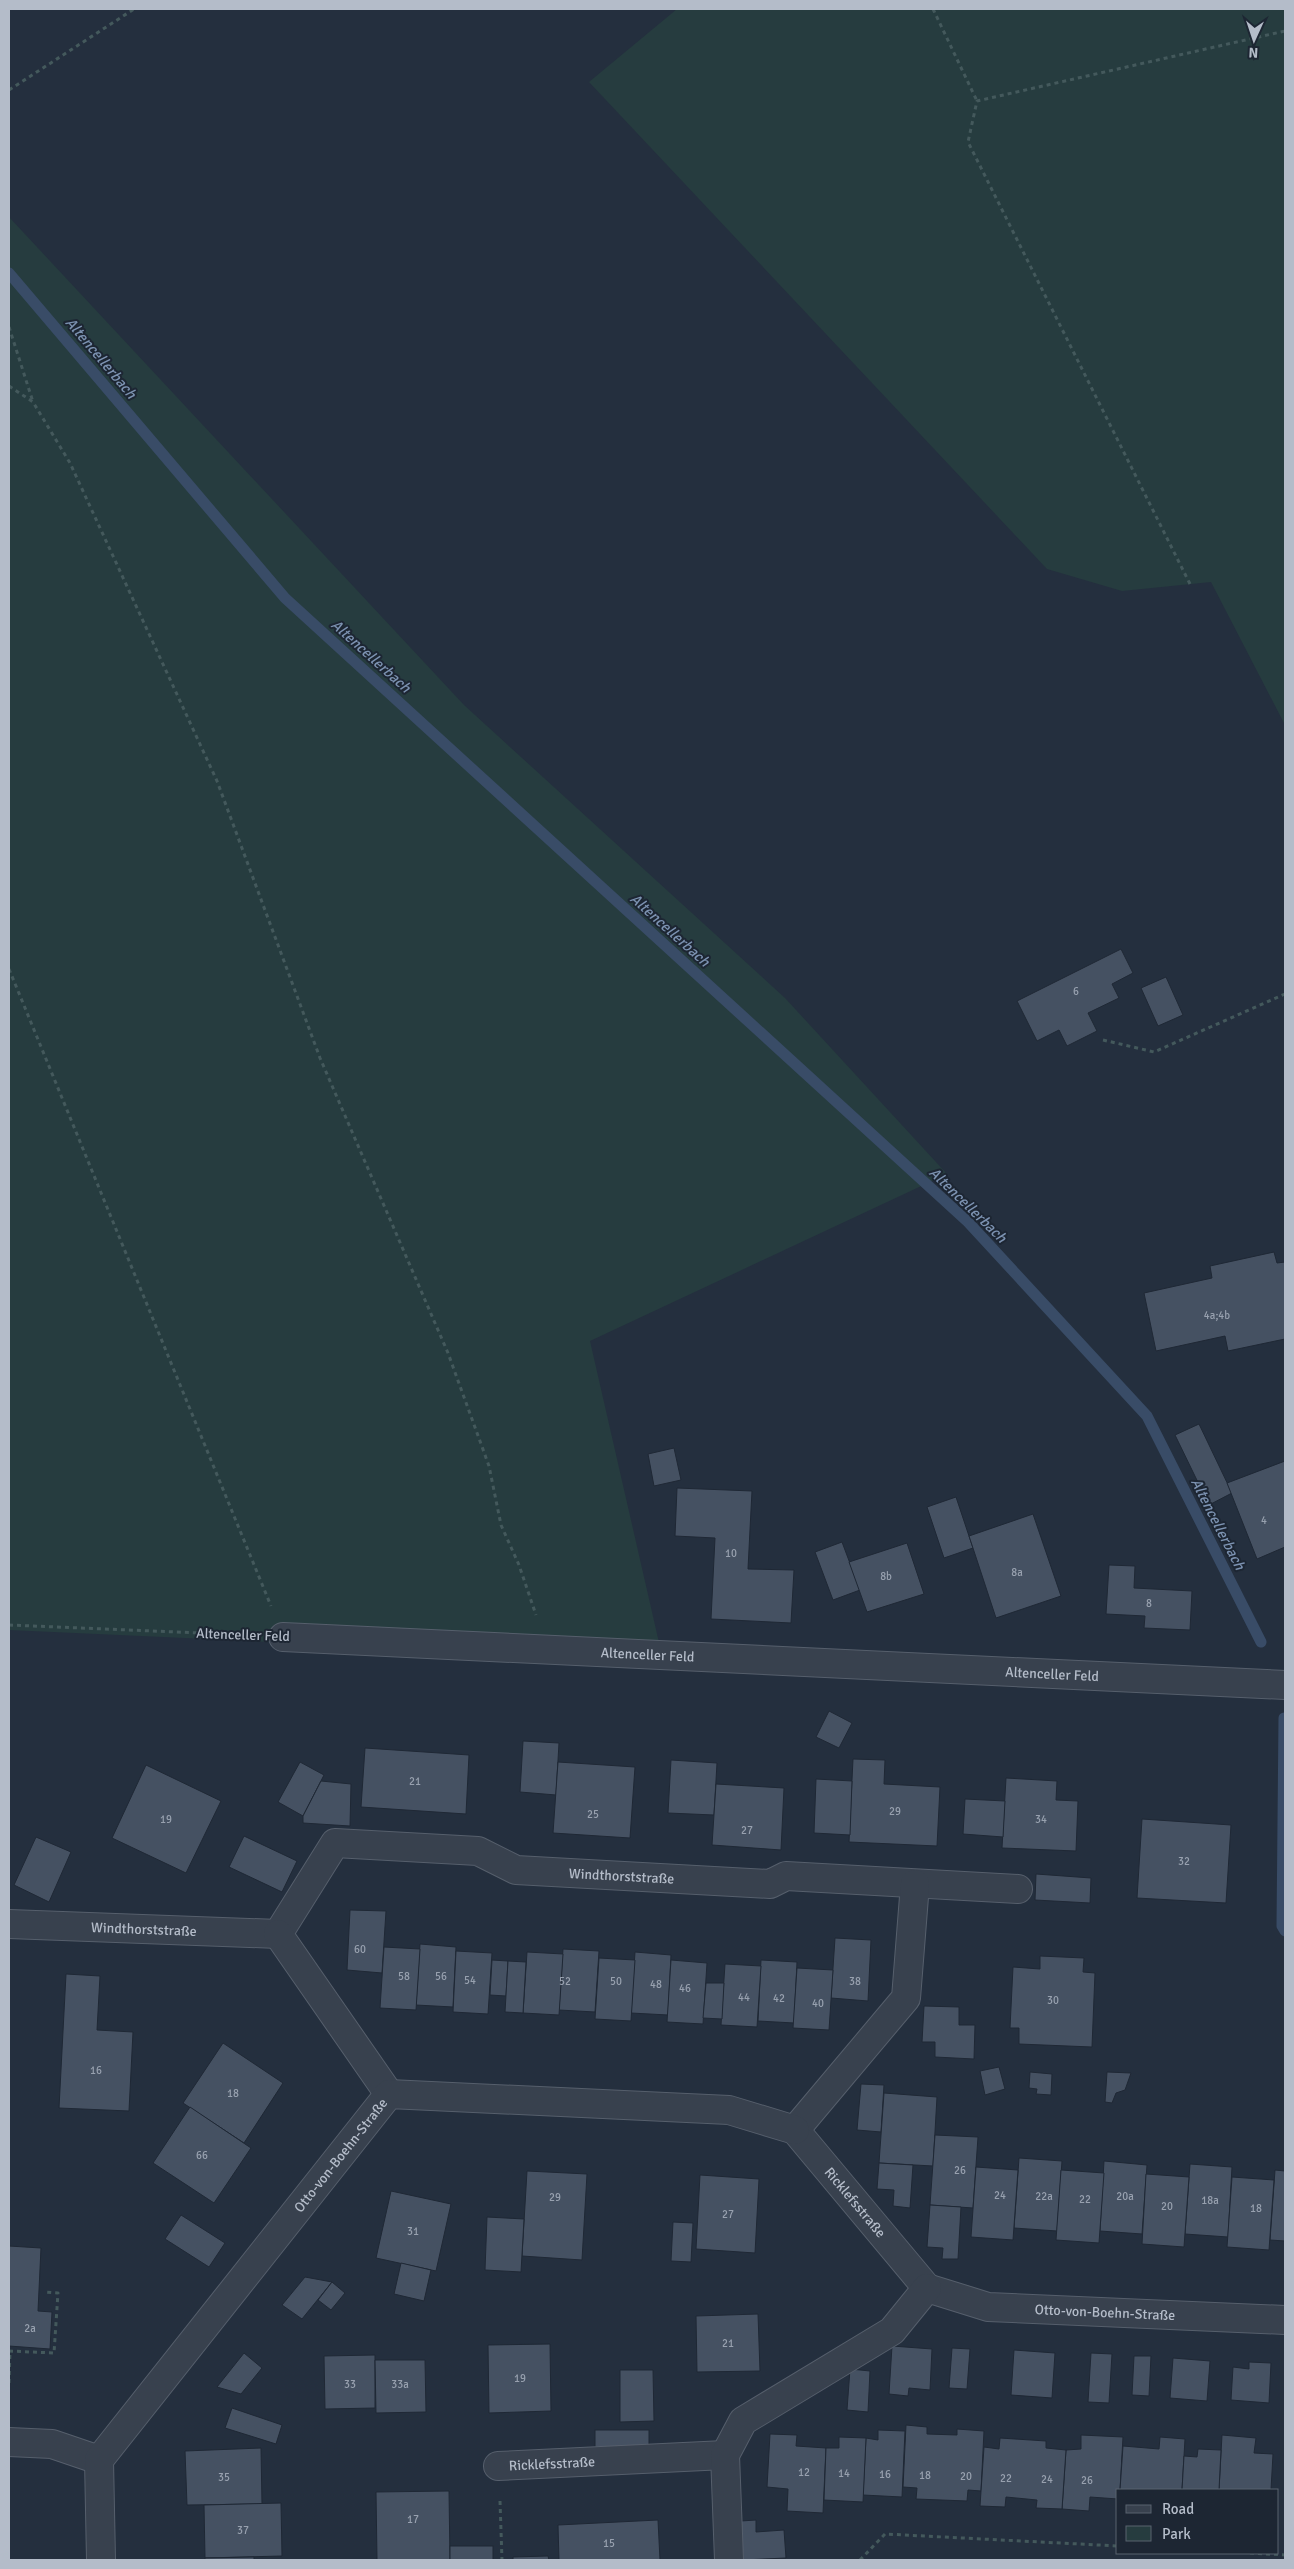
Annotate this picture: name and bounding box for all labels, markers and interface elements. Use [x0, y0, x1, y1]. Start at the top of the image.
north arrow [1229, 15, 1279, 65]
text: N [1248, 44, 1259, 61]
water label: Altencellerbach [62, 314, 141, 403]
water label: Altencellerbach [328, 616, 415, 697]
water label: Altencellerbach [627, 890, 714, 971]
house number: 6 [1073, 985, 1079, 998]
water label: Altencellerbach [926, 1164, 1011, 1247]
house number: 4a;4b [1204, 1309, 1230, 1322]
water label: Altencellerbach [1187, 1475, 1249, 1574]
house number: 4 [1261, 1514, 1267, 1527]
house number: 10 [725, 1547, 737, 1560]
house number: 8a [1011, 1566, 1023, 1579]
house number: 8b [880, 1570, 892, 1583]
house number: 8 [1146, 1597, 1152, 1610]
street label: Altenceller Feld [196, 1625, 290, 1645]
street label: Altenceller Feld [600, 1644, 695, 1665]
street label: Altenceller Feld [1005, 1663, 1099, 1685]
house number: 21 [409, 1775, 421, 1788]
house number: 29 [889, 1805, 901, 1818]
house number: 25 [587, 1808, 599, 1821]
house number: 19 [160, 1813, 172, 1826]
house number: 34 [1035, 1813, 1047, 1826]
house number: 27 [741, 1824, 753, 1837]
house number: 32 [1178, 1855, 1190, 1868]
street label: Windthorststraße [568, 1864, 675, 1887]
street label: Windthorststraße [91, 1919, 197, 1939]
house number: 60 [354, 1943, 366, 1956]
house number: 58 [398, 1970, 410, 1983]
house number: 56 [435, 1970, 447, 1983]
house number: 54 [464, 1974, 476, 1987]
house number: 52 [559, 1975, 571, 1988]
house number: 50 [610, 1975, 622, 1988]
house number: 38 [849, 1975, 861, 1988]
house number: 48 [650, 1978, 662, 1991]
house number: 46 [679, 1982, 691, 1995]
house number: 44 [738, 1991, 750, 2004]
house number: 42 [773, 1992, 785, 2005]
house number: 30 [1047, 1994, 1059, 2007]
house number: 40 [812, 1997, 824, 2010]
house number: 16 [90, 2064, 102, 2077]
house number: 18 [227, 2087, 239, 2100]
street label: Otto-von-Boehn-Straße [290, 2095, 391, 2216]
house number: 66 [196, 2149, 208, 2162]
street label: Ricklefsstraße [821, 2164, 890, 2241]
house number: 26 [954, 2164, 966, 2177]
house number: 24 [994, 2189, 1006, 2202]
house number: 22a [1035, 2190, 1053, 2203]
house number: 20a [1116, 2190, 1134, 2203]
house number: 29 [549, 2191, 561, 2204]
house number: 22 [1079, 2193, 1091, 2206]
house number: 18a [1201, 2194, 1219, 2207]
house number: 20 [1161, 2200, 1173, 2213]
house number: 18 [1250, 2202, 1262, 2215]
house number: 27 [722, 2208, 734, 2221]
house number: 31 [407, 2225, 419, 2238]
street label: Otto-von-Boehn-Straße [1034, 2301, 1176, 2324]
house number: 2a [24, 2322, 36, 2335]
house number: 21 [722, 2337, 734, 2350]
house number: 19 [514, 2372, 526, 2385]
house number: 33 [344, 2378, 356, 2391]
house number: 33a [391, 2378, 409, 2391]
street label: Ricklefsstraße [508, 2453, 596, 2474]
house number: 12 [798, 2466, 810, 2479]
house number: 14 [838, 2467, 850, 2480]
house number: 16 [879, 2468, 891, 2481]
house number: 18 [919, 2469, 931, 2482]
house number: 20 [960, 2470, 972, 2483]
house number: 35 [218, 2471, 230, 2484]
house number: 22 [1000, 2472, 1012, 2485]
house number: 24 [1041, 2473, 1053, 2486]
house number: 26 [1081, 2474, 1093, 2487]
legend [1116, 2489, 1279, 2554]
text: Road [1162, 2500, 1194, 2518]
house number: 17 [407, 2513, 419, 2526]
house number: 37 [237, 2524, 249, 2537]
text: Park [1162, 2525, 1191, 2543]
house number: 15 [603, 2537, 615, 2550]

